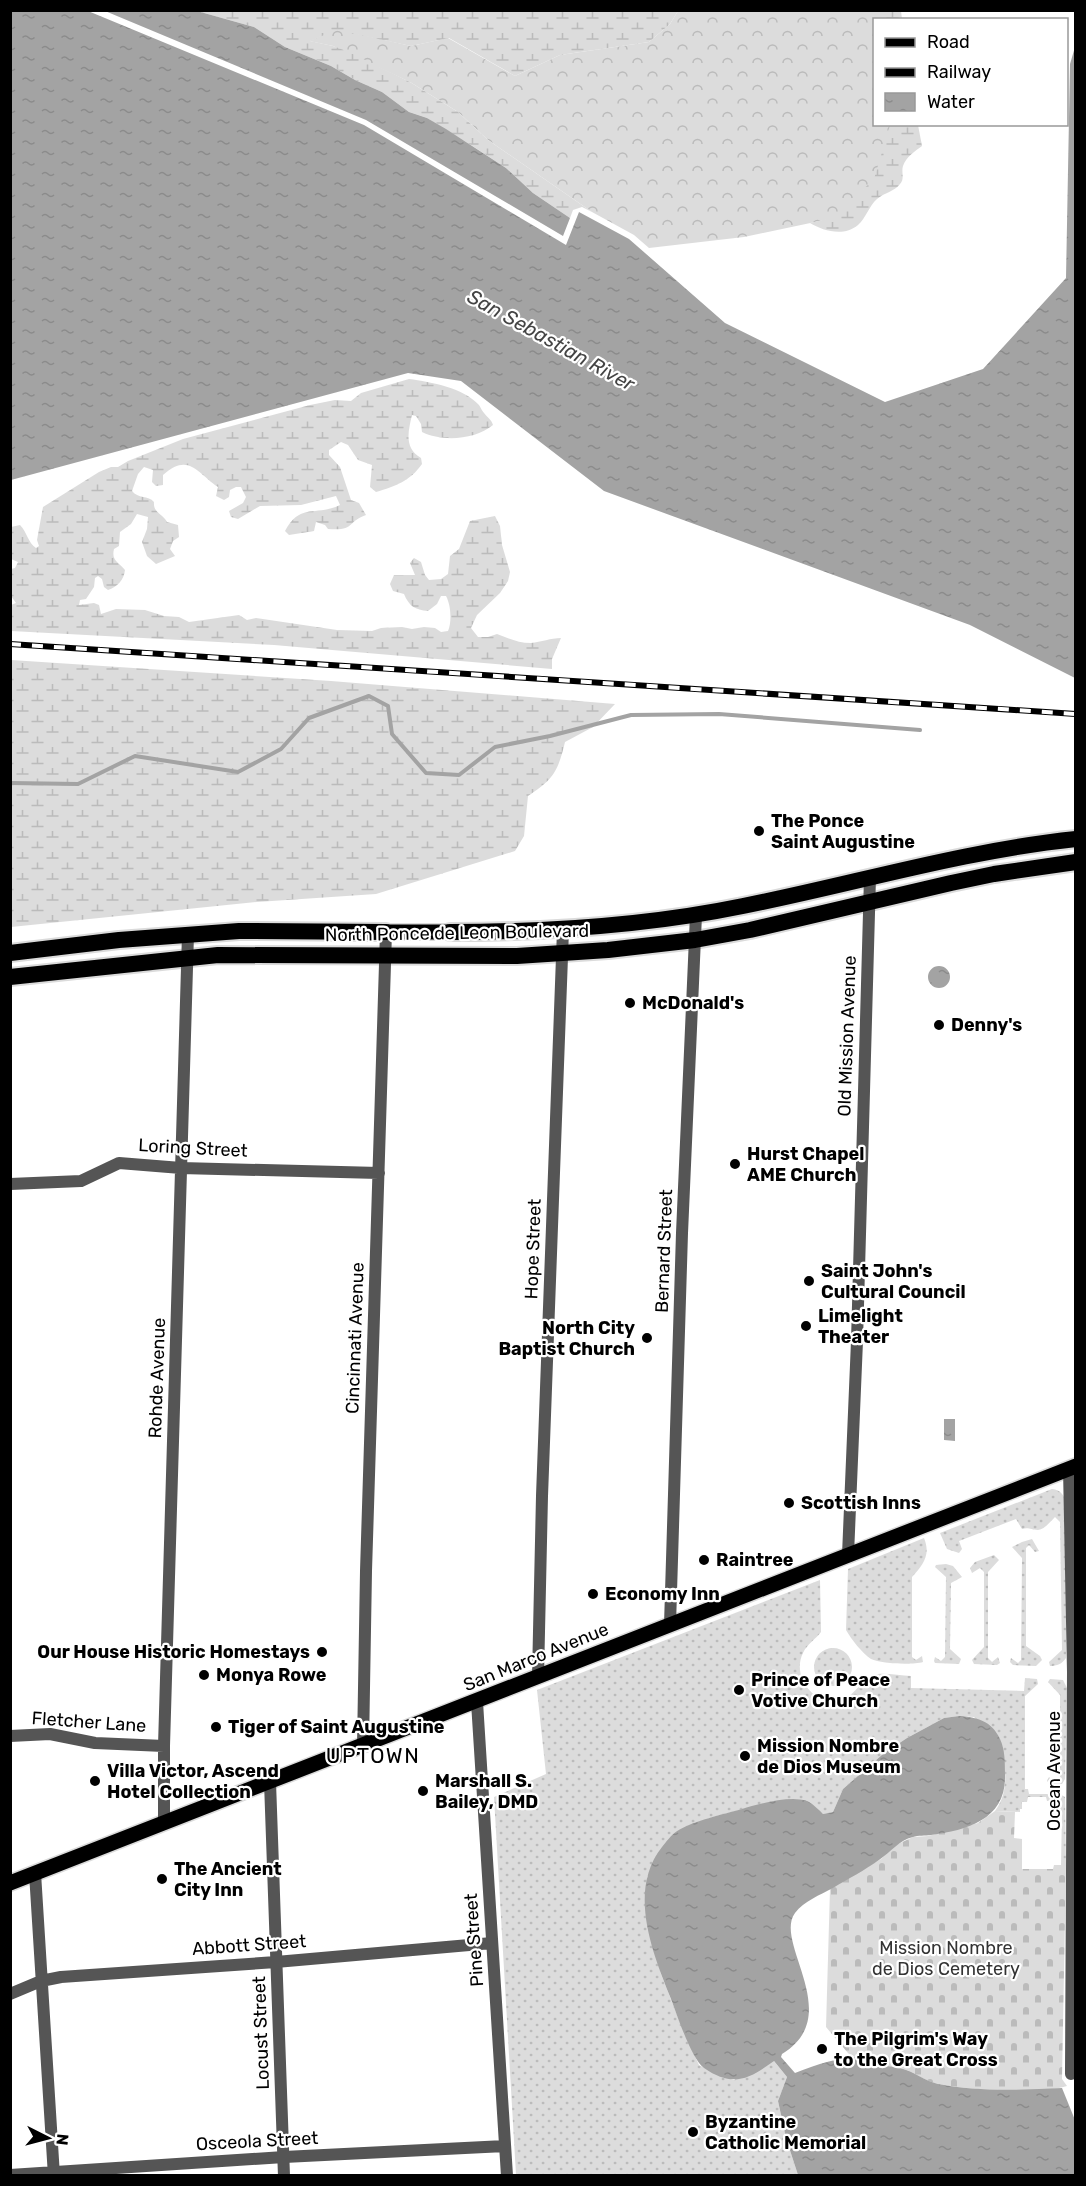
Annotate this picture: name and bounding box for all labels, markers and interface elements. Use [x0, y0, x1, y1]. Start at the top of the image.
legend [873, 18, 1068, 126]
text: Road [927, 31, 970, 53]
text: Railway [927, 61, 991, 83]
text: Water [927, 91, 975, 113]
water label: San Sebastian River [463, 284, 640, 397]
place label: The Ponce Saint Augustine [771, 810, 915, 853]
marker: The Ponce Saint Augustine [752, 824, 766, 838]
street label: North Ponce de Leon Boulevard [325, 920, 589, 946]
street label: Old Mission Avenue [833, 955, 861, 1117]
place label: McDonald's [642, 992, 744, 1014]
marker: McDonald's [623, 996, 637, 1010]
place label: Denny's [951, 1014, 1022, 1036]
marker: Denny's [932, 1018, 946, 1032]
street label: Loring Street [138, 1134, 248, 1162]
place label: Hurst Chapel AME Church [747, 1143, 864, 1186]
marker: Hurst Chapel AME Church [728, 1157, 742, 1171]
street label: Bernard Street [651, 1189, 677, 1313]
street label: Hope Street [520, 1198, 546, 1300]
place label: Saint John's Cultural Council [821, 1260, 966, 1303]
street label: Cincinnati Avenue [341, 1262, 369, 1414]
marker: Saint John's Cultural Council [802, 1274, 816, 1288]
place label: Limelight Theater [818, 1305, 903, 1348]
street label: Rohde Avenue [144, 1317, 170, 1439]
place label: North City Baptist Church [498, 1317, 635, 1360]
marker: Limelight Theater [799, 1319, 813, 1333]
marker: North City Baptist Church [640, 1331, 654, 1345]
place label: Scottish Inns [801, 1492, 921, 1514]
marker: Scottish Inns [782, 1496, 796, 1510]
place label: Raintree [716, 1549, 794, 1571]
marker: Raintree [697, 1553, 711, 1567]
place label: Economy Inn [605, 1583, 720, 1605]
marker: Economy Inn [586, 1587, 600, 1601]
street label: San Marco Avenue [460, 1618, 612, 1696]
place label: Our House Historic Homestays [37, 1641, 310, 1663]
marker: Our House Historic Homestays [315, 1645, 329, 1659]
place label: Monya Rowe [216, 1664, 327, 1686]
marker: Monya Rowe [197, 1668, 211, 1682]
place label: Prince of Peace Votive Church [751, 1669, 891, 1712]
marker: Prince of Peace Votive Church [732, 1683, 746, 1697]
street label: Fletcher Lane [31, 1707, 147, 1737]
street label: Ocean Avenue [1043, 1711, 1065, 1831]
place label: Tiger of Saint Augustine [228, 1716, 445, 1738]
marker: Tiger of Saint Augustine [209, 1720, 223, 1734]
place label: Mission Nombre de Dios Museum [757, 1735, 901, 1778]
district label: UPTOWN [326, 1743, 420, 1768]
marker: Mission Nombre de Dios Museum [738, 1749, 752, 1763]
place label: Villa Victor, Ascend Hotel Collection [107, 1760, 279, 1803]
place label: Marshall S. Bailey, DMD [435, 1770, 538, 1813]
marker: Villa Victor, Ascend Hotel Collection [88, 1774, 102, 1788]
marker: Marshall S. Bailey, DMD [416, 1784, 430, 1798]
place label: The Ancient City Inn [174, 1858, 282, 1901]
marker: The Ancient City Inn [155, 1872, 169, 1886]
street label: Pine Street [460, 1893, 488, 1987]
street label: Abbott Street [191, 1930, 307, 1960]
park label: Mission Nombre de Dios Cemetery [872, 1937, 1020, 1980]
street label: Locust Street [248, 1976, 274, 2090]
place label: The Pilgrim's Way to the Great Cross [834, 2028, 998, 2071]
marker: The Pilgrim's Way to the Great Cross [815, 2042, 829, 2056]
north arrow [18, 2108, 78, 2168]
place label: Byzantine Catholic Memorial [705, 2111, 866, 2154]
marker: Byzantine Catholic Memorial [686, 2125, 700, 2139]
street label: Osceola Street [195, 2127, 319, 2155]
text: N [52, 2133, 72, 2146]

